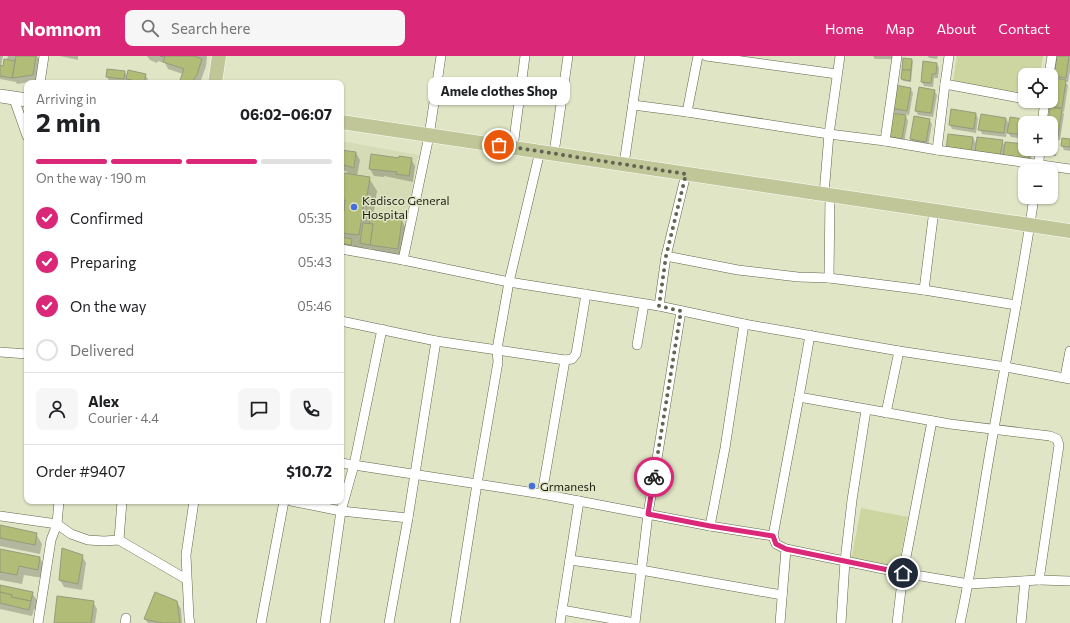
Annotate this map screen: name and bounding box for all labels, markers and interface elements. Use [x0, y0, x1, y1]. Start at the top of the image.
search box [125, 10, 405, 46]
text: Nomnom [20, 17, 101, 40]
icon: search [139, 17, 161, 39]
text: Search here [171, 19, 250, 37]
text: Home [825, 20, 864, 37]
text: Map [886, 20, 914, 37]
text: About [936, 20, 976, 37]
text: Contact [998, 20, 1050, 37]
map controls [1018, 68, 1058, 204]
button: locate [1018, 68, 1058, 108]
callout: Amele clothes Shop [428, 77, 570, 105]
text: Amele clothes Shop [440, 83, 558, 99]
text: Arriving in [36, 91, 96, 107]
text: 06:02–06:07 [240, 105, 332, 123]
text: 2 min [36, 106, 101, 137]
button: + [1018, 116, 1058, 156]
pin [482, 128, 516, 162]
icon: bag [488, 134, 510, 156]
button: − [1018, 164, 1058, 204]
text: On the way · 190 m [36, 170, 146, 186]
place label: Kadisco General Hospital [362, 193, 450, 221]
marker: Kadisco General Hospital [349, 202, 359, 212]
icon: check [36, 207, 58, 229]
text: Confirmed [70, 209, 143, 227]
text: 05:35 [298, 210, 332, 226]
icon: check [36, 251, 58, 273]
text: Preparing [70, 253, 136, 271]
text: 05:43 [298, 254, 332, 270]
icon: check [36, 295, 58, 317]
text: On the way [70, 297, 147, 315]
text: 05:46 [297, 298, 332, 314]
text: Delivered [70, 341, 134, 359]
button: person [36, 388, 78, 430]
button: chat [238, 388, 280, 430]
button: phone [290, 388, 332, 430]
text: Alex [88, 392, 119, 410]
text: Courier · 4.4 [88, 410, 159, 426]
courier [634, 457, 674, 497]
text: Order #9407 [36, 462, 125, 480]
text: $10.72 [286, 462, 332, 480]
icon: bike [643, 466, 665, 488]
place label: Grmanesh [540, 479, 596, 493]
marker: Grmanesh [527, 481, 537, 491]
pin [886, 556, 920, 590]
icon: home [892, 562, 914, 584]

